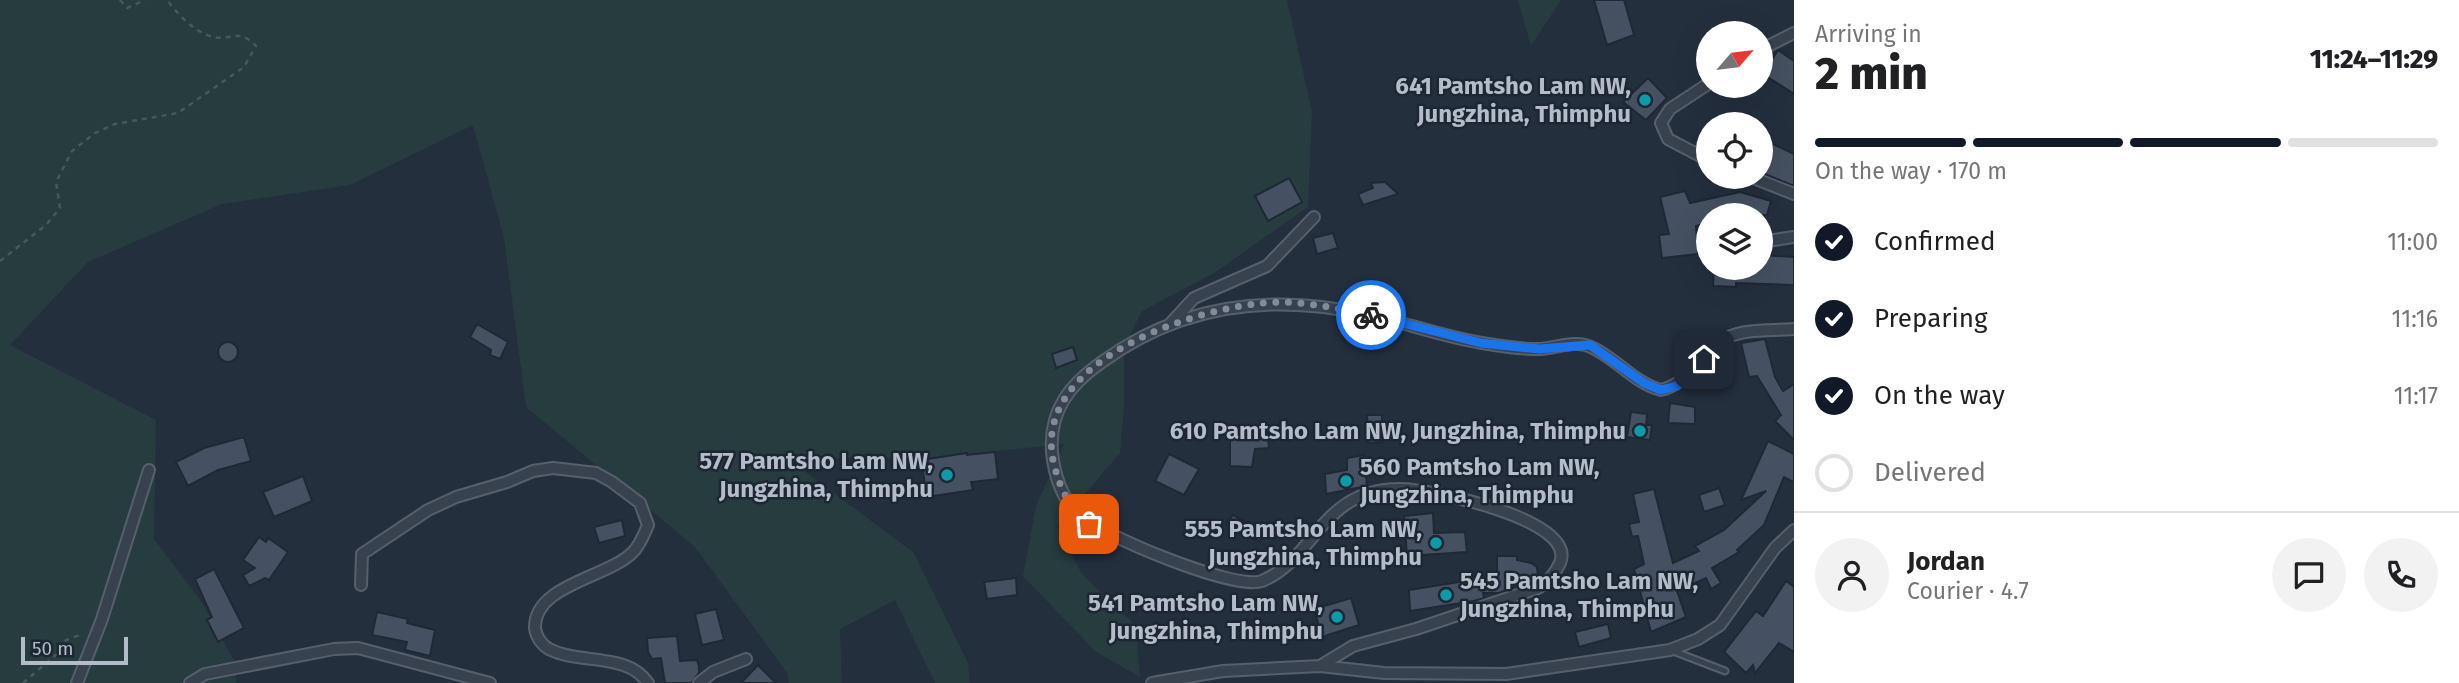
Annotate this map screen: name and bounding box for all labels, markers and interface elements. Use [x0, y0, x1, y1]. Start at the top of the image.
text: Arriving in [1815, 20, 1922, 48]
north arrow [1696, 21, 1773, 98]
map controls [1696, 21, 1773, 280]
text: 11:24–11:29 [2310, 44, 2438, 75]
text: 2 min [1815, 46, 1928, 101]
place label: 641 Pamtsho Lam NW, Jungzhina, Thimphu [1395, 72, 1631, 128]
marker: 641 Pamtsho Lam NW, Jungzhina, Thimphu [1637, 92, 1653, 108]
button: locate [1696, 112, 1773, 189]
text: On the way · 170 m [1815, 157, 2007, 185]
button: layers [1696, 203, 1773, 280]
icon: check [1815, 223, 1853, 261]
text: Confirmed [1874, 226, 1995, 257]
text: 11:00 [2387, 228, 2438, 256]
courier [1336, 280, 1406, 350]
icon: bike [1352, 296, 1390, 334]
icon: check [1815, 300, 1853, 338]
text: Preparing [1874, 303, 1987, 334]
text: 11:16 [2392, 305, 2438, 333]
pin [1674, 329, 1734, 389]
icon: home [1685, 340, 1723, 378]
icon: check [1815, 377, 1853, 415]
text: On the way [1874, 380, 2005, 411]
text: 11:17 [2394, 382, 2438, 410]
place label: 610 Pamtsho Lam NW, Jungzhina, Thimphu [1170, 417, 1626, 445]
marker: 610 Pamtsho Lam NW, Jungzhina, Thimphu [1632, 423, 1648, 439]
place label: 577 Pamtsho Lam NW, Jungzhina, Thimphu [699, 447, 933, 503]
place label: 560 Pamtsho Lam NW, Jungzhina, Thimphu [1359, 453, 1600, 509]
text: Delivered [1874, 457, 1986, 488]
marker: 577 Pamtsho Lam NW, Jungzhina, Thimphu [939, 467, 955, 483]
marker: 560 Pamtsho Lam NW, Jungzhina, Thimphu [1338, 473, 1354, 489]
pin [1059, 494, 1119, 554]
icon: bag [1070, 505, 1108, 543]
place label: 555 Pamtsho Lam NW, Jungzhina, Thimphu [1184, 515, 1422, 571]
marker: 555 Pamtsho Lam NW, Jungzhina, Thimphu [1428, 535, 1444, 551]
button: person [1815, 538, 1889, 612]
button: chat [2272, 538, 2346, 612]
button: phone [2364, 538, 2438, 612]
text: Jordan [1907, 546, 1985, 577]
place label: 545 Pamtsho Lam NW, Jungzhina, Thimphu [1459, 567, 1698, 623]
text: Courier · 4.7 [1907, 577, 2029, 605]
marker: 545 Pamtsho Lam NW, Jungzhina, Thimphu [1438, 587, 1454, 603]
place label: 541 Pamtsho Lam NW, Jungzhina, Thimphu [1088, 589, 1323, 645]
marker: 541 Pamtsho Lam NW, Jungzhina, Thimphu [1329, 609, 1345, 625]
scale bar [21, 634, 128, 666]
text: 50 m [32, 637, 73, 660]

